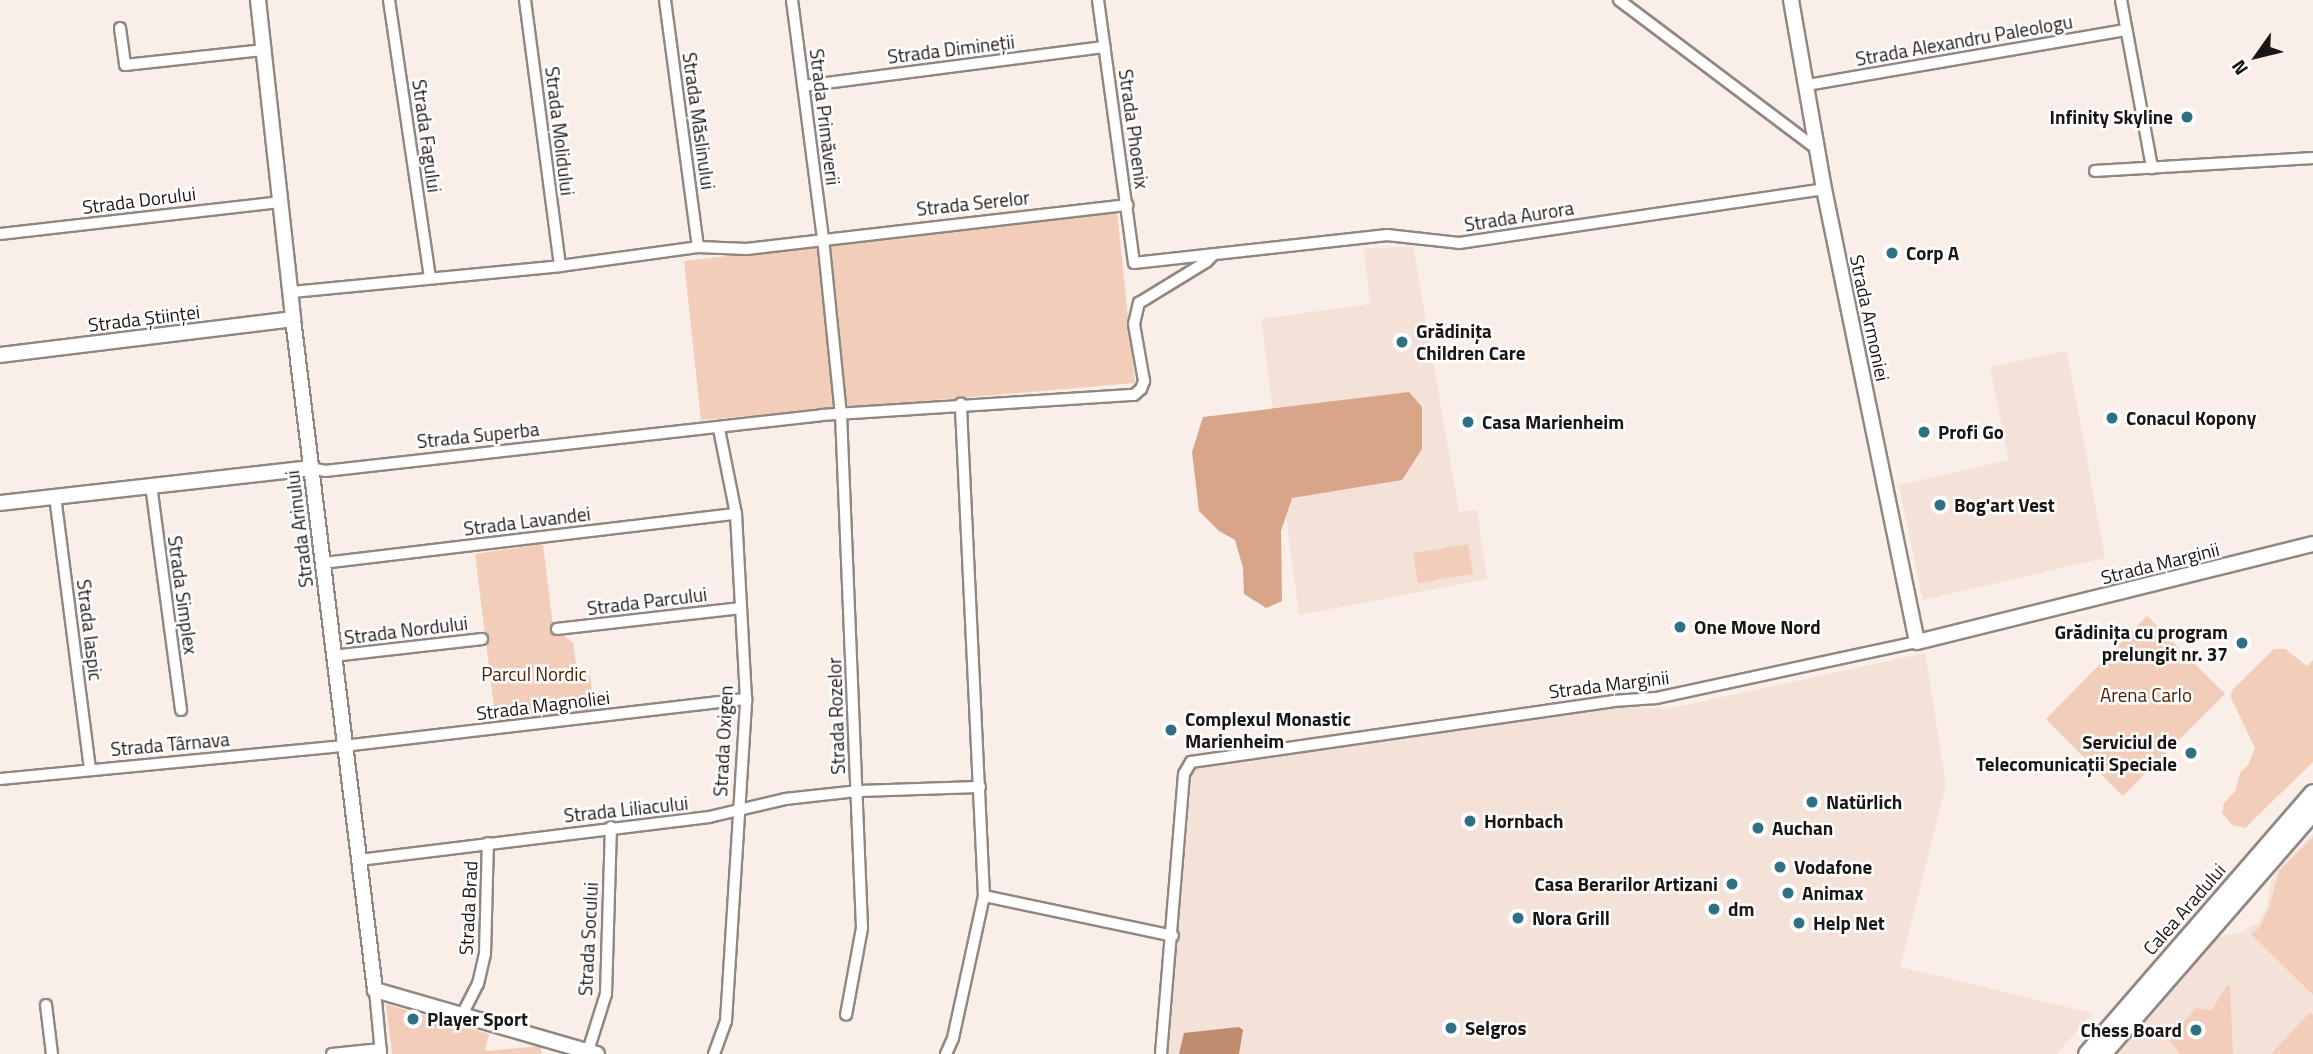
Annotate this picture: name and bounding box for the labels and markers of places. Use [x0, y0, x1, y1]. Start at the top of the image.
place label: Infinity Skyline [2050, 106, 2173, 128]
marker: Infinity Skyline [2179, 109, 2195, 125]
place label: Corp A [1906, 242, 1959, 264]
marker: Corp A [1884, 245, 1900, 261]
place label: Grădinița Children Care [1416, 320, 1526, 364]
marker: Grădinița Children Care [1394, 334, 1410, 350]
place label: Conacul Kopony [2126, 407, 2256, 429]
marker: Conacul Kopony [2104, 410, 2120, 426]
place label: Casa Marienheim [1482, 411, 1624, 433]
marker: Casa Marienheim [1460, 414, 1476, 430]
place label: Profi Go [1938, 421, 2004, 443]
marker: Profi Go [1916, 424, 1932, 440]
place label: Bog'art Vest [1954, 494, 2055, 516]
marker: Bog'art Vest [1932, 497, 1948, 513]
place label: One Move Nord [1694, 616, 1821, 638]
marker: One Move Nord [1672, 619, 1688, 635]
place label: Grădinița cu program prelungit nr. 37 [2055, 621, 2228, 665]
marker: Grădinița cu program prelungit nr. 37 [2234, 635, 2250, 651]
place label: Complexul Monastic Marienheim [1185, 708, 1351, 752]
marker: Complexul Monastic Marienheim [1163, 722, 1179, 738]
place label: Serviciul de Telecomunicații Speciale [1976, 731, 2177, 775]
marker: Serviciul de Telecomunicații Speciale [2183, 745, 2199, 761]
place label: Natürlich [1826, 791, 1902, 813]
marker: Natürlich [1804, 794, 1820, 810]
place label: Hornbach [1484, 810, 1563, 832]
marker: Hornbach [1462, 813, 1478, 829]
place label: Auchan [1772, 817, 1833, 839]
marker: Auchan [1750, 820, 1766, 836]
place label: Vodafone [1794, 856, 1872, 878]
marker: Vodafone [1772, 859, 1788, 875]
place label: Casa Berarilor Artizani [1535, 873, 1718, 895]
marker: Casa Berarilor Artizani [1724, 876, 1740, 892]
place label: Animax [1802, 882, 1864, 904]
marker: Animax [1780, 885, 1796, 901]
place label: dm [1728, 898, 1754, 920]
marker: dm [1706, 901, 1722, 917]
place label: Nora Grill [1532, 907, 1610, 929]
marker: Nora Grill [1510, 910, 1526, 926]
place label: Help Net [1813, 912, 1885, 934]
marker: Help Net [1791, 915, 1807, 931]
place label: Player Sport [427, 1008, 528, 1030]
marker: Player Sport [405, 1011, 421, 1027]
place label: Selgros [1465, 1017, 1526, 1039]
place label: Chess Board [2080, 1019, 2182, 1041]
marker: Selgros [1443, 1020, 1459, 1036]
marker: Chess Board [2188, 1022, 2204, 1038]

